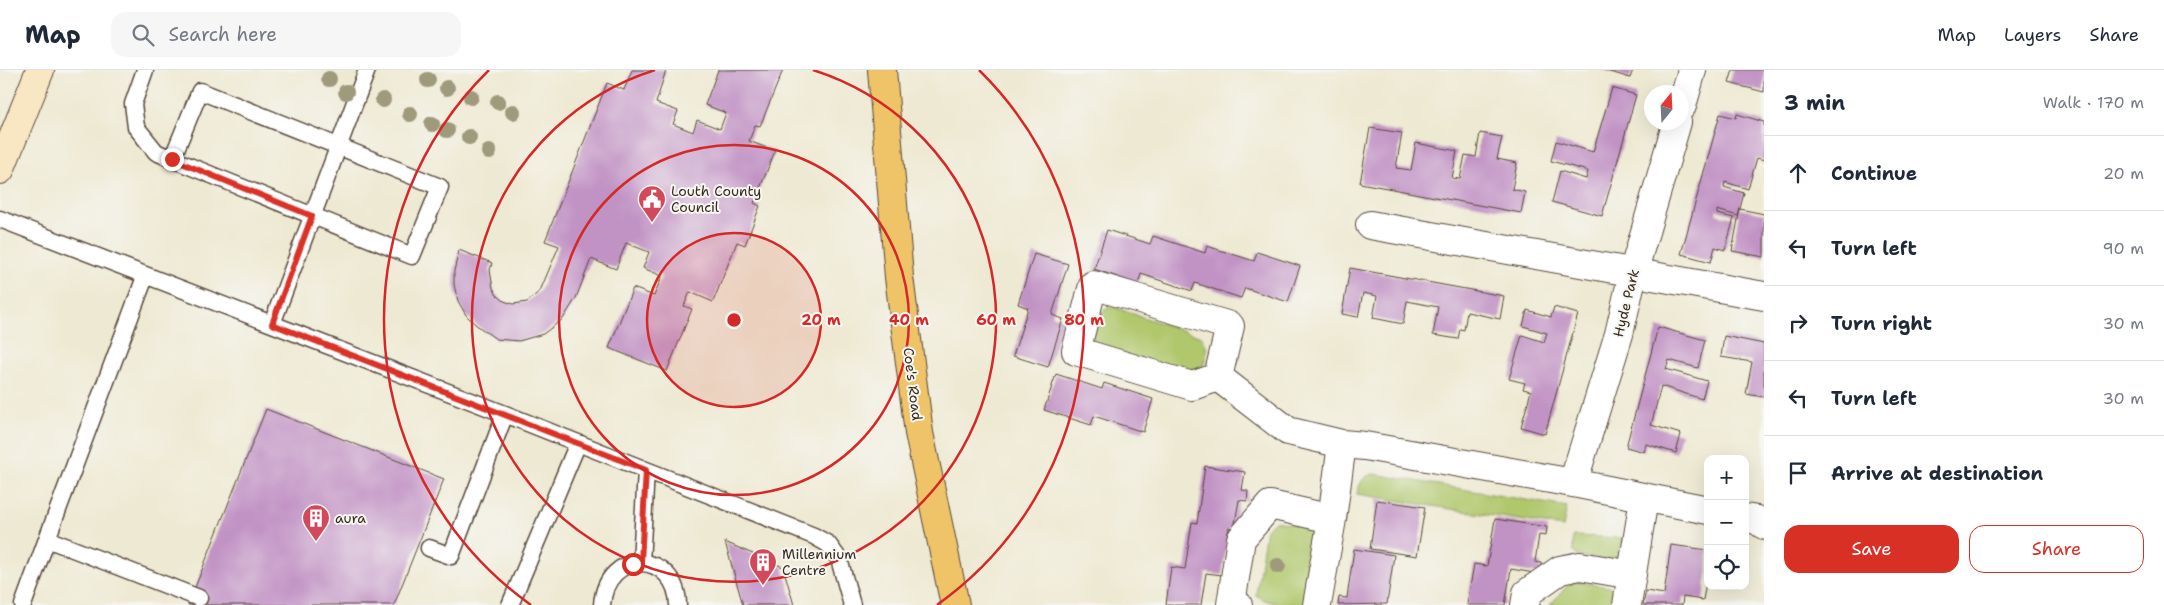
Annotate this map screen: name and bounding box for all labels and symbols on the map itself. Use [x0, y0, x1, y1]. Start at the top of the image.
north arrow [1644, 85, 1689, 130]
route end [161, 148, 184, 171]
place label: Louth County Council [671, 182, 761, 216]
public building icon: Louth County Council [637, 184, 667, 223]
street label: Hyde Park [1609, 267, 1643, 339]
text: 20 m [801, 310, 841, 330]
text: 40 m [889, 310, 929, 330]
text: 60 m [976, 310, 1016, 330]
text: 80 m [1064, 310, 1104, 330]
centre of rings [725, 311, 743, 329]
street label: Coe's Road [900, 346, 926, 422]
building icon: aura [301, 503, 331, 542]
place label: aura [335, 509, 366, 527]
place label: Millennium Centre [782, 545, 856, 579]
building icon: Millennium Centre [748, 547, 778, 586]
route start [622, 553, 645, 576]

